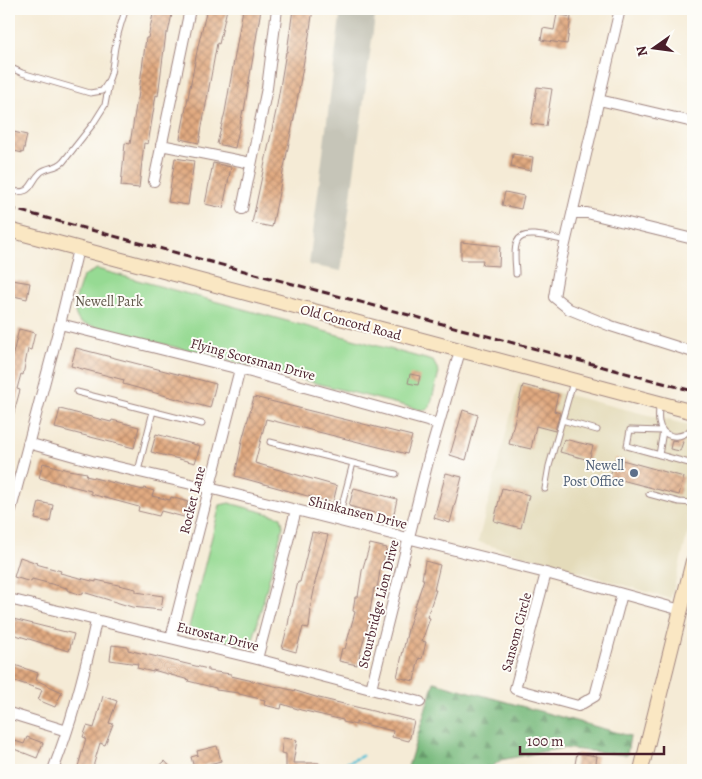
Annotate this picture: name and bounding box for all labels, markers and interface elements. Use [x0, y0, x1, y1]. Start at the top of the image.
north arrow [630, 22, 680, 72]
text: N [631, 44, 652, 58]
park label: Newell Park [75, 292, 143, 311]
street label: Old Concord Road [298, 300, 404, 345]
street label: Flying Scotsman Drive [188, 334, 317, 385]
place label: Newell Post Office [563, 456, 625, 491]
street label: Rocket Lane [175, 464, 210, 536]
marker: Newell Post Office [628, 467, 640, 479]
street label: Shinkansen Drive [307, 491, 409, 534]
street label: Stourbridge Lion Drive [353, 538, 404, 670]
street label: Sansom Circle [497, 590, 536, 674]
street label: Eurostar Drive [175, 617, 261, 656]
scale bar [520, 724, 663, 756]
text: 100 m [527, 731, 564, 751]

